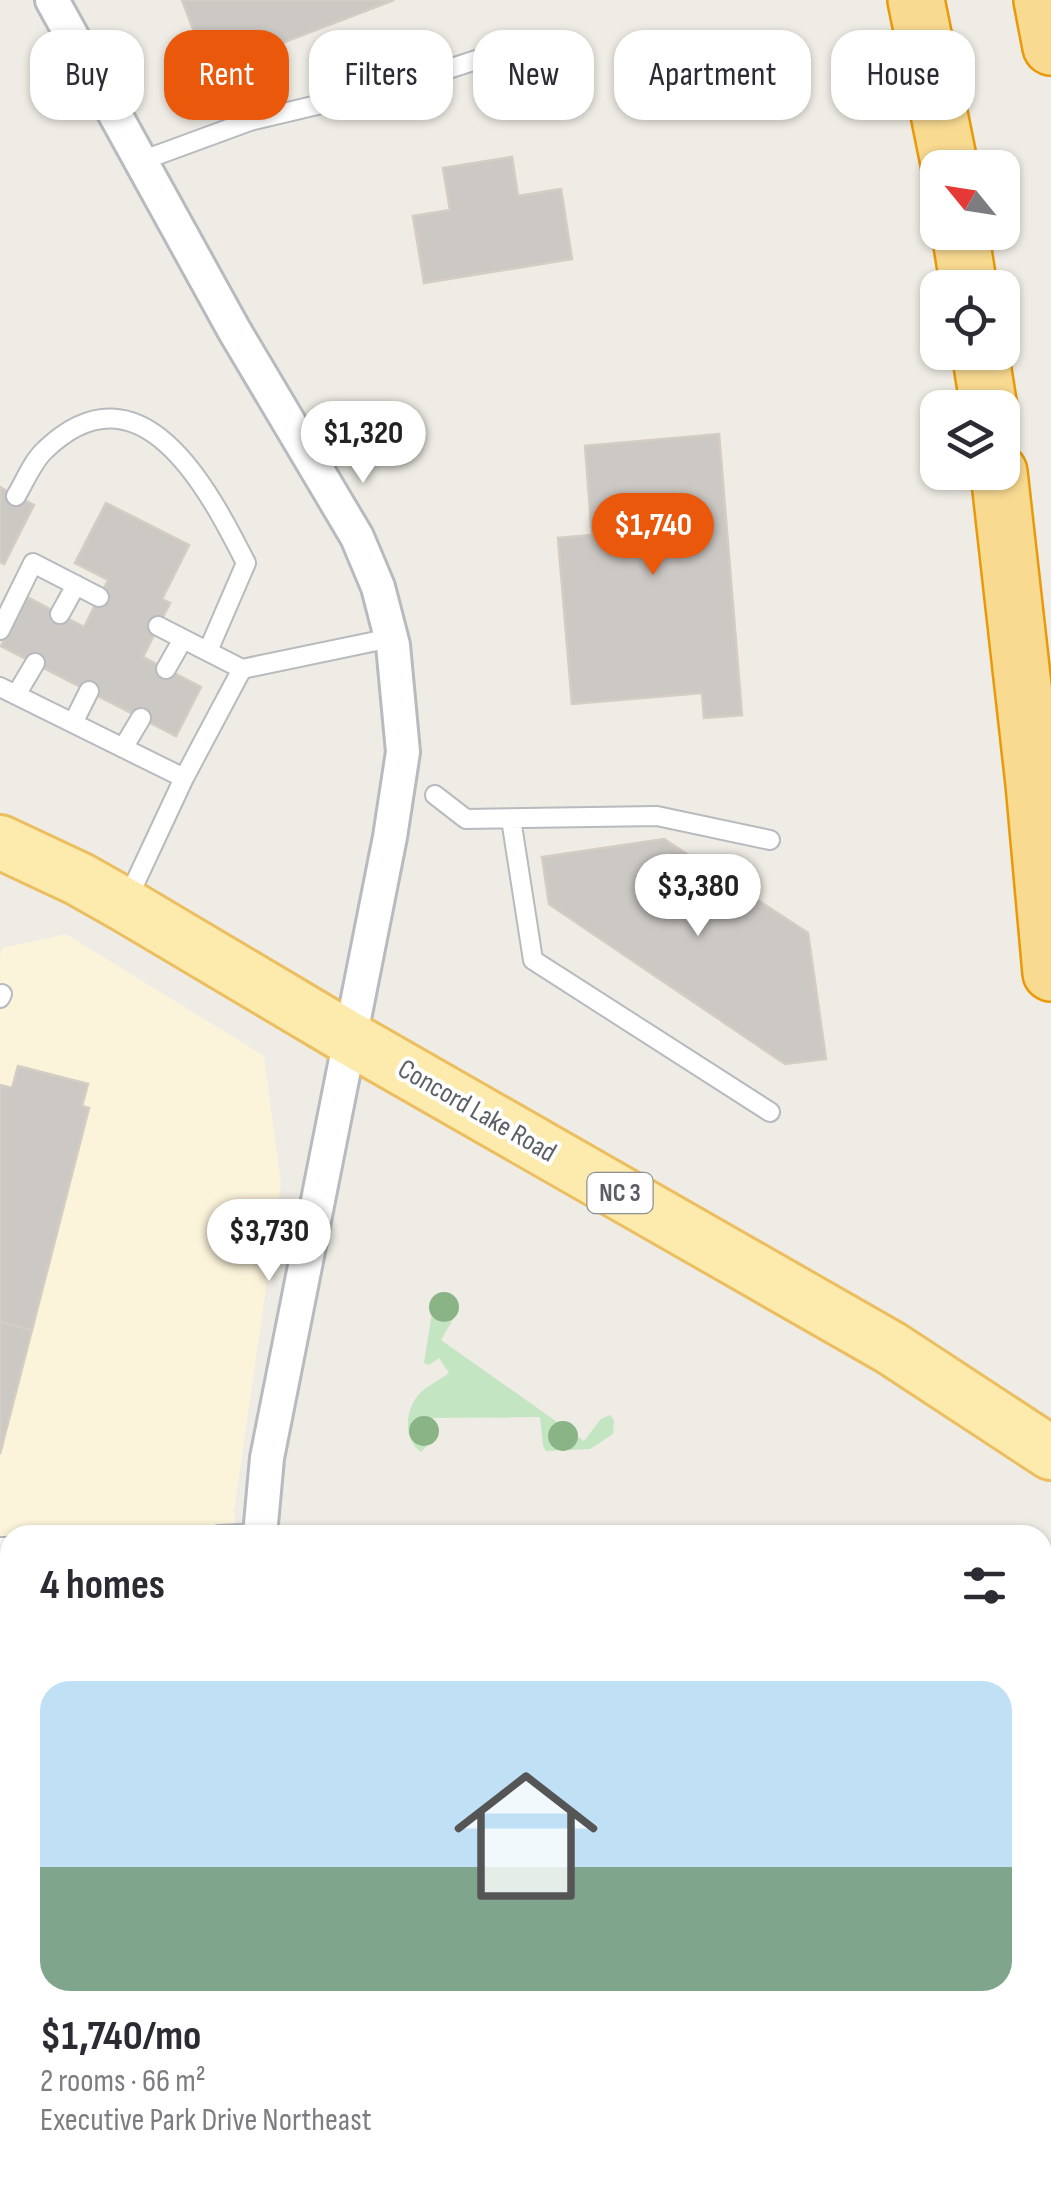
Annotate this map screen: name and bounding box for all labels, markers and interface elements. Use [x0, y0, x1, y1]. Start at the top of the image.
chip: Buy [30, 30, 144, 120]
chip: Rent [164, 30, 289, 120]
chip: Filters [309, 30, 453, 120]
chip: New [473, 30, 594, 120]
chip: Apartment [614, 30, 811, 120]
chip: House [831, 30, 975, 120]
north arrow [920, 150, 1020, 250]
map controls [920, 150, 1020, 490]
button: locate [920, 270, 1020, 370]
button: layers [920, 390, 1020, 490]
pin: $1,320 [282, 401, 444, 486]
text: $1,320 [323, 414, 403, 453]
pin: $1,740 [572, 493, 734, 578]
text: $1,740 [614, 506, 692, 545]
pin: $3,380 [617, 854, 779, 939]
text: $3,380 [657, 867, 739, 906]
street label: Concord Lake Road [392, 1052, 562, 1170]
road number: NC 3 [588, 1173, 652, 1213]
pin: $3,730 [188, 1199, 350, 1284]
text: $3,730 [229, 1212, 309, 1251]
icon: filters [957, 1558, 1012, 1613]
text: 4 homes [40, 1560, 165, 1611]
icon: home [436, 1746, 616, 1926]
text: $1,740/mo [40, 2011, 201, 2062]
text: 2 rooms · 66 m² [40, 2062, 206, 2101]
text: Executive Park Drive Northeast [40, 2101, 371, 2140]

